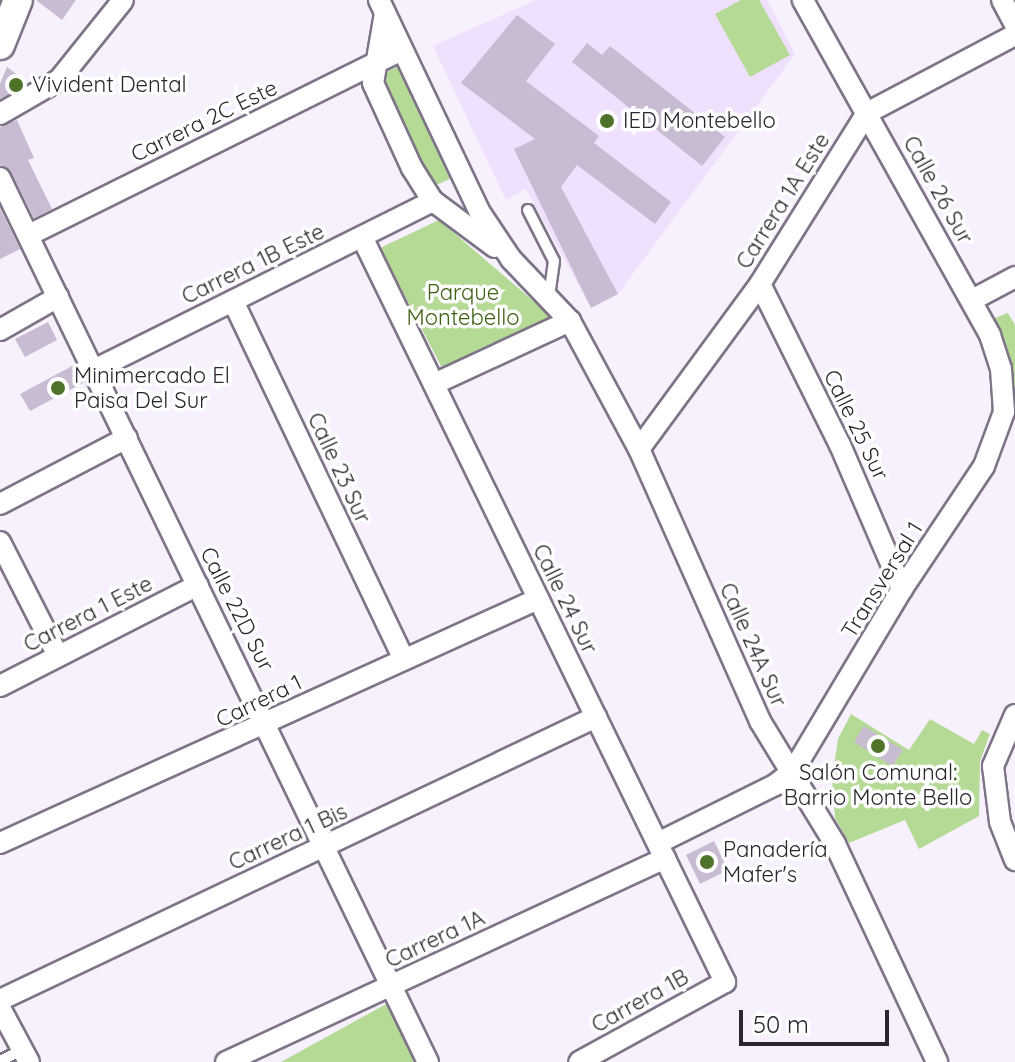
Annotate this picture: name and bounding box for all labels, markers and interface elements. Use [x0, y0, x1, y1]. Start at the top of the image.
place label: Vivident Dental [32, 72, 187, 98]
street label: Carrera 2C Este [127, 74, 281, 168]
marker: Vivident Dental [7, 76, 25, 94]
place label: IED Montebello [623, 108, 776, 134]
marker: IED Montebello [598, 112, 616, 130]
street label: Carrera 1A Este [731, 128, 835, 274]
street label: Calle 26 Sur [898, 131, 978, 249]
street label: Carrera 1B Este [177, 218, 329, 310]
park label: Parque Montebello [407, 279, 519, 330]
place label: Minimercado El Paisa Del Sur [74, 362, 230, 414]
street label: Calle 25 Sur [818, 365, 894, 485]
marker: Minimercado El Paisa Del Sur [49, 379, 67, 397]
street label: Calle 23 Sur [302, 408, 376, 528]
street label: Transversal 1 [836, 517, 928, 643]
street label: Calle 24 Sur [527, 540, 603, 658]
street label: Calle 22D Sur [194, 543, 280, 675]
street label: Carrera 1 Este [19, 570, 157, 658]
street label: Calle 24A Sur [714, 579, 792, 711]
street label: Carrera 1 [212, 669, 306, 733]
marker: Salón Comunal: Barrio Monte Bello [869, 737, 887, 755]
place label: Salón Comunal: Barrio Monte Bello [784, 759, 972, 810]
street label: Carrera 1 Bis [225, 798, 351, 876]
place label: Panadería Mafer's [723, 836, 828, 888]
marker: Panadería Mafer's [698, 853, 716, 871]
street label: Carrera 1A [381, 905, 489, 973]
street label: Carrera 1B [587, 964, 693, 1038]
scale bar [743, 994, 893, 1044]
text: 50 m [753, 1009, 809, 1039]

